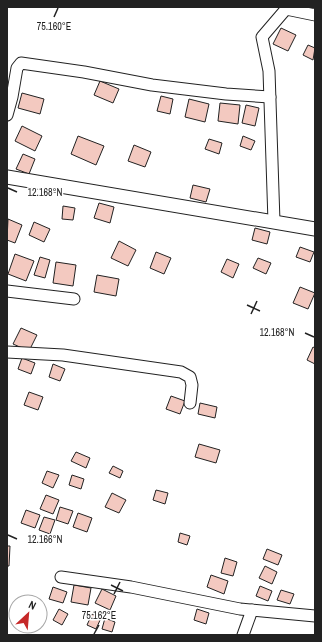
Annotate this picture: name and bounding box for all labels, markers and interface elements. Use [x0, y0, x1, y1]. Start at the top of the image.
text: 75.160°E [37, 20, 71, 33]
text: 12.168°N [28, 186, 63, 199]
text: 12.168°N [260, 326, 295, 339]
text: 12.166°N [28, 533, 63, 546]
north arrow [8, 594, 48, 634]
text: N [26, 597, 38, 613]
text: 75.162°E [82, 609, 116, 622]

